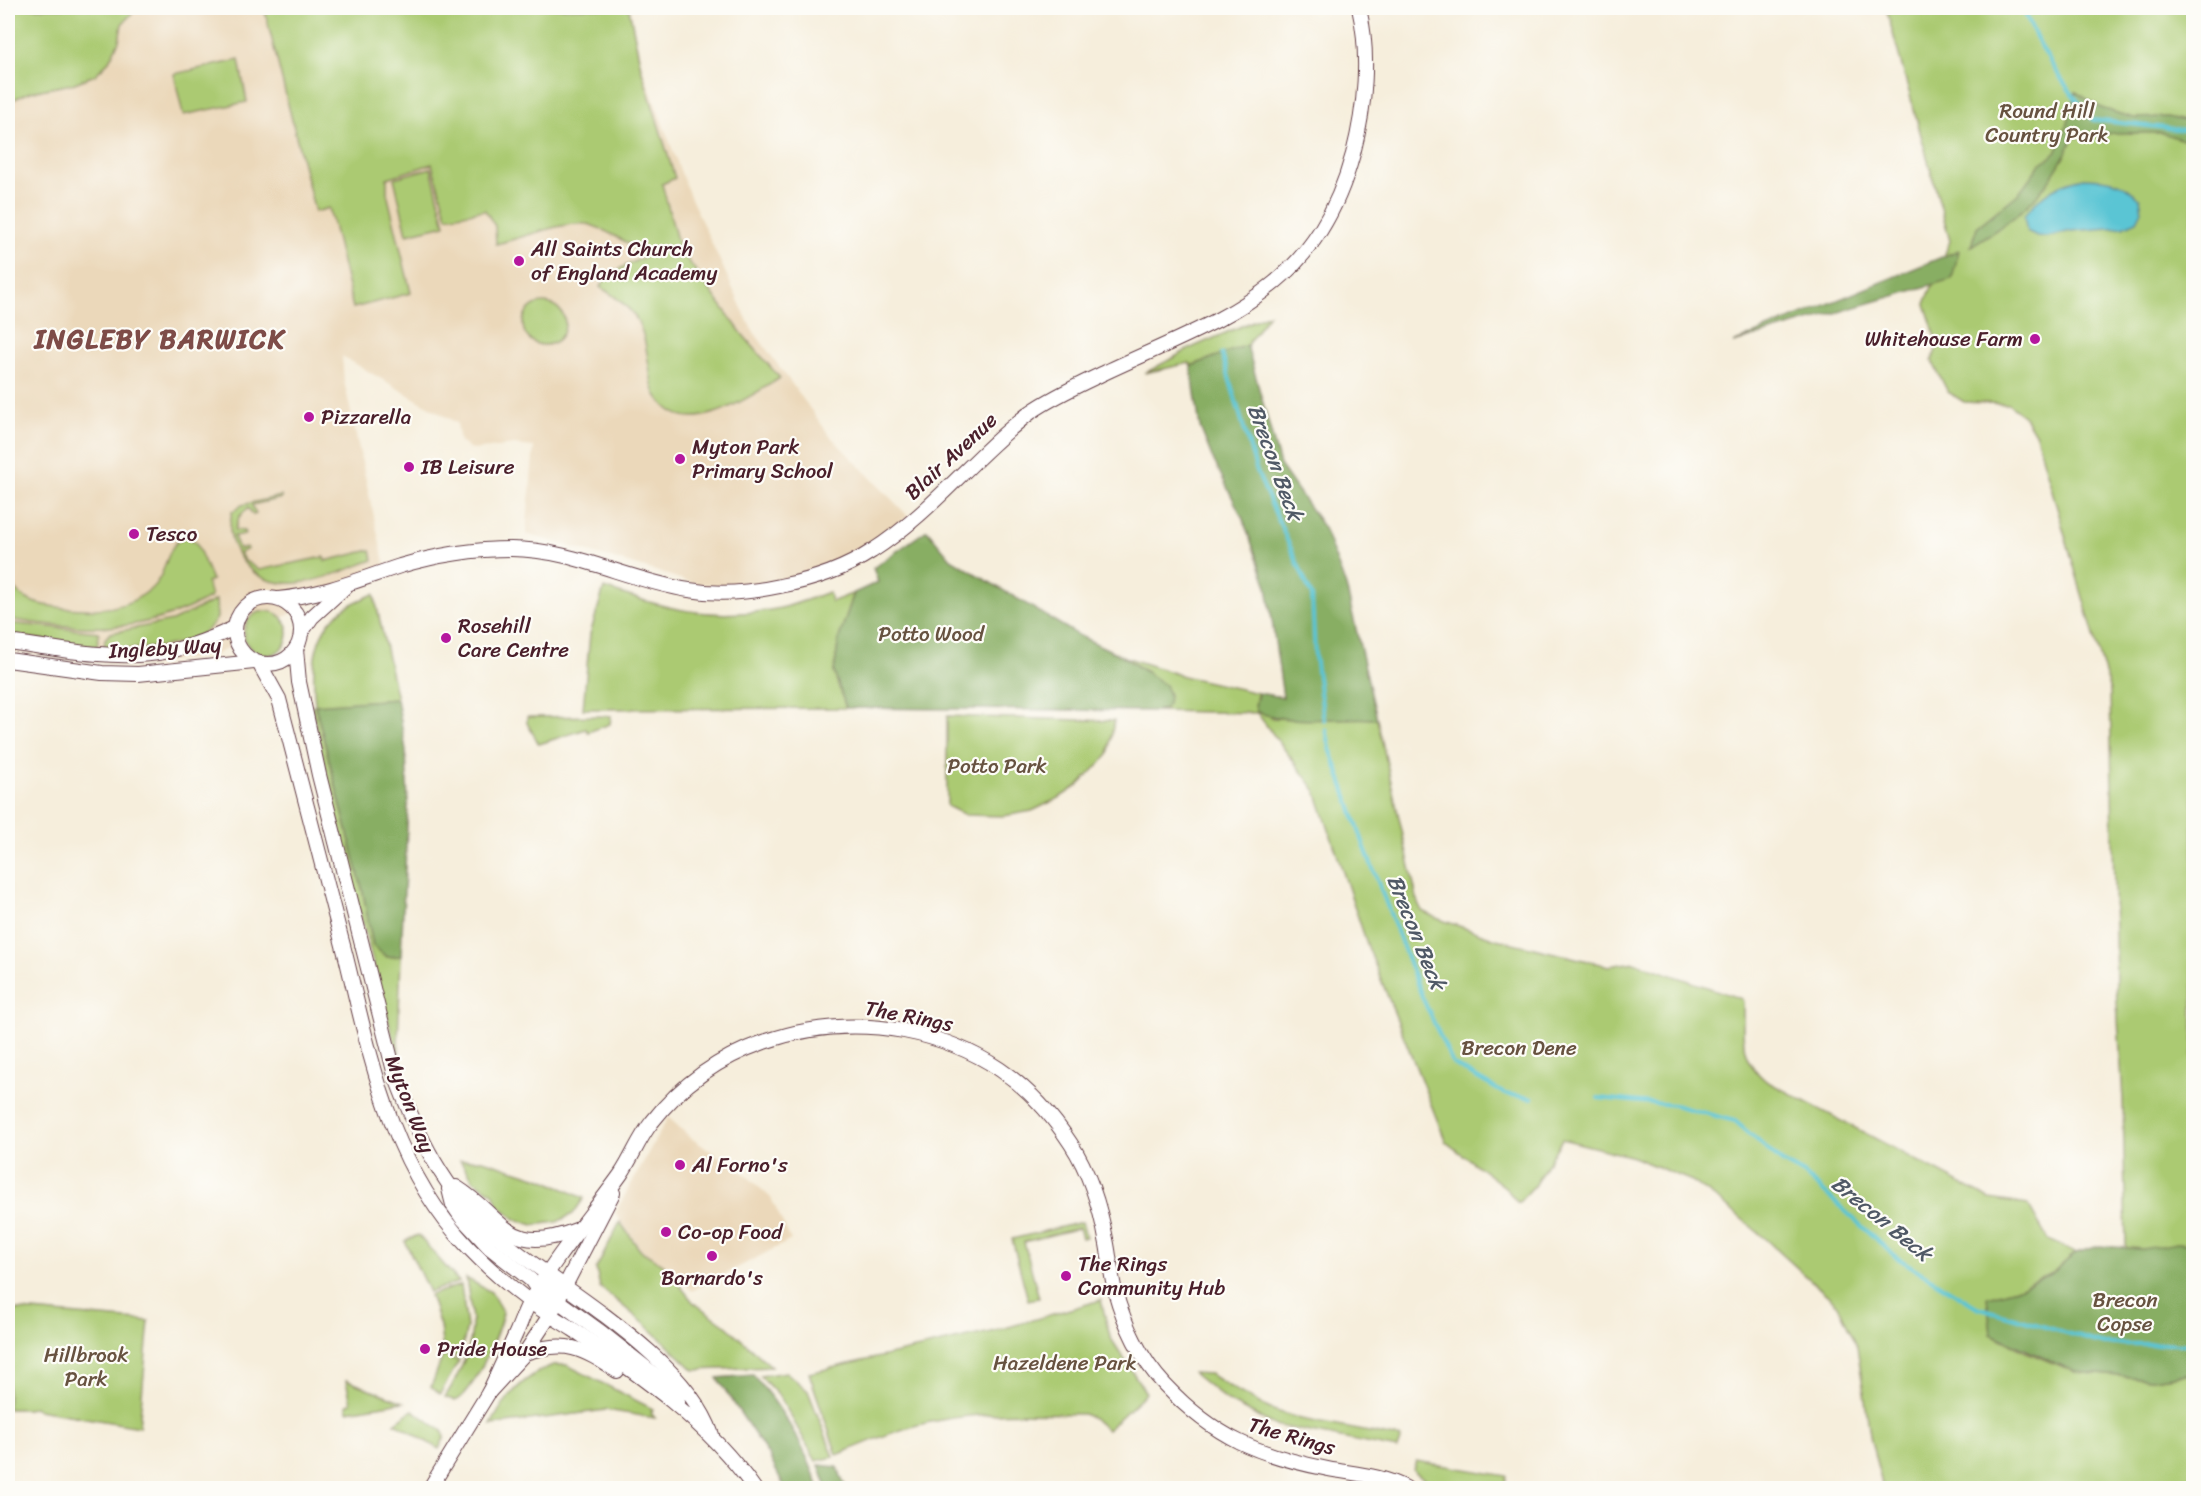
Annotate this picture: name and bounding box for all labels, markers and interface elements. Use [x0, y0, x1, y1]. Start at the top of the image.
park label: Round Hill Country Park [1985, 92, 2109, 154]
place label: All Saints Church of England Academy [530, 230, 717, 292]
marker: All Saints Church of England Academy [512, 254, 526, 268]
district label: INGLEBY BARWICK [32, 315, 287, 363]
place label: Whitehouse Farm [1865, 320, 2023, 358]
marker: Whitehouse Farm [2028, 332, 2042, 346]
place label: Pizzarella [321, 398, 412, 436]
water label: Brecon Beck [1236, 399, 1316, 529]
street label: Blair Avenue [895, 402, 1007, 510]
marker: Pizzarella [302, 410, 316, 424]
place label: Myton Park Primary School [692, 428, 834, 490]
place label: IB Leisure [420, 448, 515, 486]
marker: Myton Park Primary School [673, 452, 687, 466]
marker: IB Leisure [402, 460, 416, 474]
place label: Tesco [146, 515, 198, 553]
marker: Tesco [127, 527, 141, 541]
place label: Rosehill Care Centre [458, 607, 569, 669]
park label: Potto Wood [878, 615, 986, 653]
street label: Ingleby Way [107, 626, 222, 670]
marker: Rosehill Care Centre [439, 631, 453, 645]
park label: Potto Park [947, 747, 1047, 785]
water label: Brecon Beck [1376, 869, 1459, 999]
street label: The Rings [862, 989, 957, 1043]
park label: Brecon Dene [1461, 1029, 1577, 1067]
street label: Myton Way [374, 1049, 446, 1159]
place label: Al Forno's [691, 1146, 788, 1184]
marker: Al Forno's [673, 1158, 687, 1172]
water label: Brecon Beck [1822, 1165, 1944, 1274]
place label: Co-op Food [678, 1213, 784, 1251]
marker: Co-op Food [659, 1225, 673, 1239]
place label: The Rings Community Hub [1078, 1245, 1225, 1307]
marker: Barnardo's [705, 1249, 719, 1263]
place label: Barnardo's [661, 1259, 763, 1297]
marker: The Rings Community Hub [1059, 1269, 1073, 1283]
park label: Brecon Copse [2092, 1281, 2158, 1343]
place label: Pride House [437, 1330, 548, 1368]
park label: Hillbrook Park [44, 1336, 128, 1398]
marker: Pride House [418, 1342, 432, 1356]
park label: Hazeldene Park [993, 1344, 1137, 1382]
street label: The Rings [1244, 1405, 1340, 1467]

